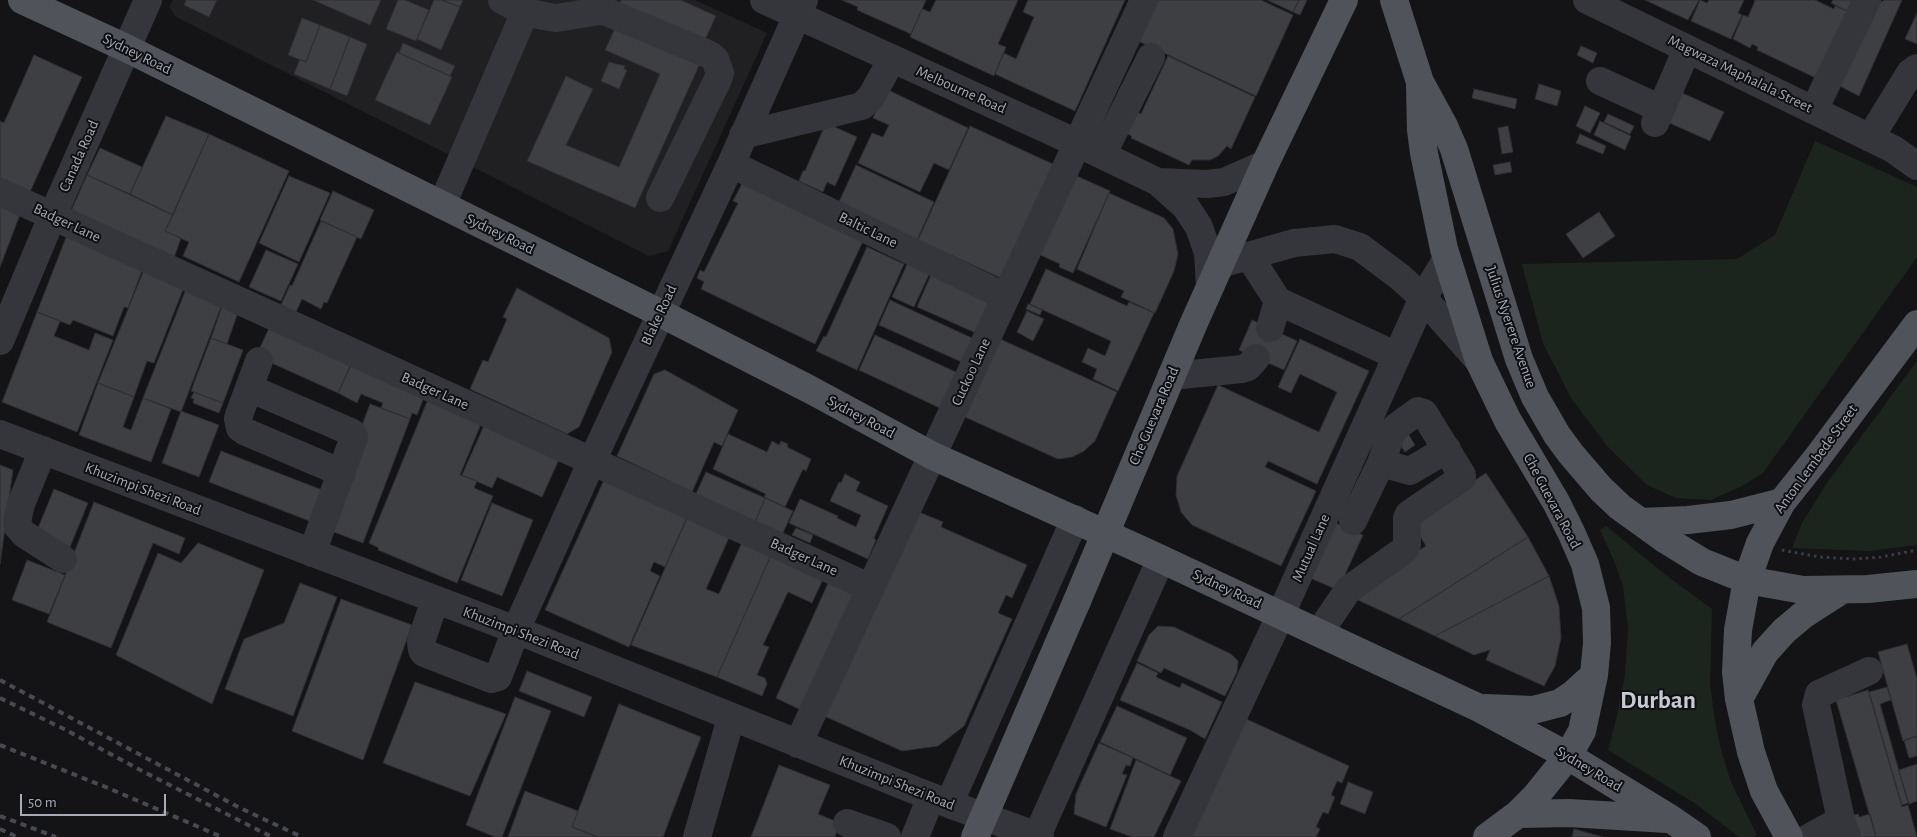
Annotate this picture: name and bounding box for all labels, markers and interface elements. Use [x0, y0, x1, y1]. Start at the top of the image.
street label: Sydney Road [100, 30, 174, 78]
street label: Magwaza Maphalala Street [1665, 31, 1815, 117]
street label: Melbourne Road [913, 62, 1009, 118]
street label: Canada Road [55, 118, 103, 194]
street label: Badger Lane [31, 200, 103, 246]
street label: Baltic Lane [836, 208, 900, 252]
street label: Sydney Road [463, 210, 537, 258]
street label: Julius Nyerere Avenue [1482, 264, 1540, 390]
street label: Blake Road [637, 282, 681, 348]
street label: Cuckoo Lane [948, 335, 994, 409]
street label: Che Guevara Road [1125, 364, 1183, 468]
street label: Badger Lane [398, 368, 472, 414]
street label: Sydney Road [824, 392, 898, 442]
street label: Anton Lembede Street [1770, 401, 1862, 517]
street label: Che Guevara Road [1519, 450, 1585, 552]
street label: Khuzimpi Shezi Road [82, 459, 204, 519]
street label: Mutual Lane [1288, 511, 1334, 585]
street label: Badger Lane [767, 534, 841, 580]
street label: Sydney Road [1190, 565, 1264, 613]
street label: Khuzimpi Shezi Road [460, 603, 582, 663]
district label: Durban [1620, 685, 1696, 715]
street label: Sydney Road [1553, 742, 1625, 796]
street label: Khuzimpi Shezi Road [837, 752, 957, 814]
scale bar [22, 784, 169, 816]
text: 50 m [28, 795, 57, 810]

